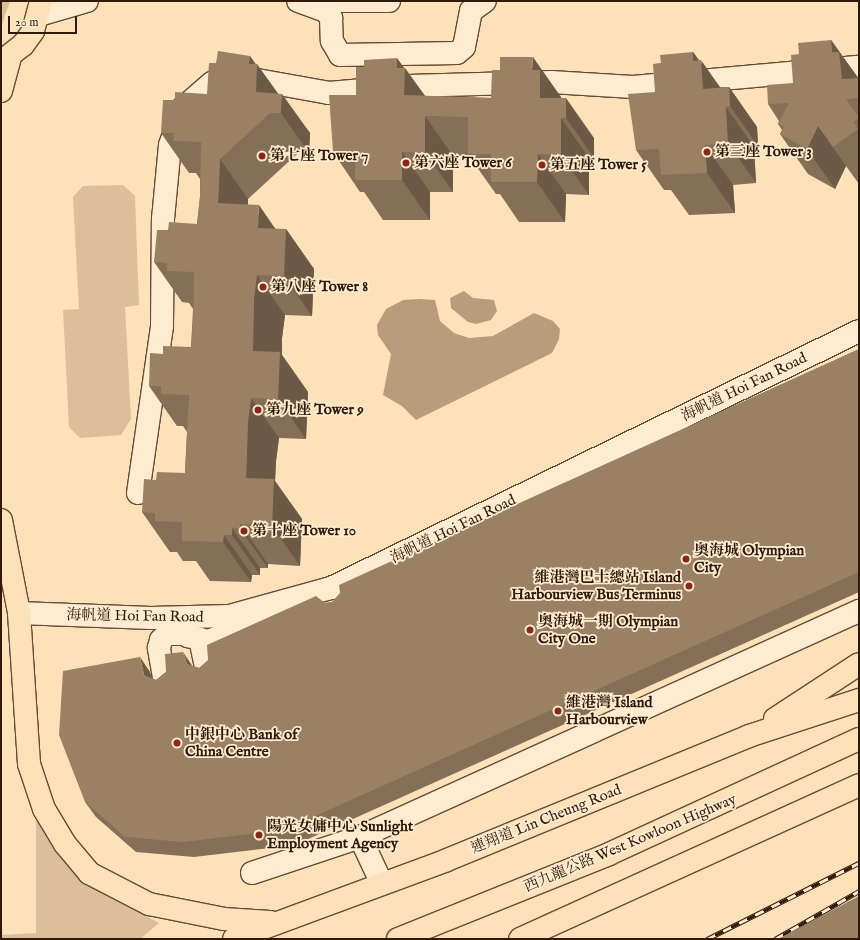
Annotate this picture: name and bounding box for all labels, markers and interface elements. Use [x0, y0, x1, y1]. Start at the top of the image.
scale bar [10, 8, 79, 34]
text: 20 m [15, 15, 38, 30]
place label: 第三座 Tower 3 [715, 143, 812, 161]
place label: 第七座 Tower 7 [270, 147, 368, 165]
marker: 第三座 Tower 3 [702, 147, 712, 157]
marker: 第七座 Tower 7 [257, 151, 267, 161]
place label: 第六座 Tower 6 [414, 154, 512, 172]
place label: 第五座 Tower 5 [550, 156, 647, 174]
marker: 第六座 Tower 6 [401, 158, 411, 168]
marker: 第五座 Tower 5 [537, 160, 547, 170]
place label: 第八座 Tower 8 [271, 278, 368, 296]
marker: 第八座 Tower 8 [258, 282, 268, 292]
street label: 海帆道 Hoi Fan Road [678, 349, 810, 425]
place label: 第九座 Tower 9 [266, 401, 364, 419]
marker: 第九座 Tower 9 [253, 405, 263, 415]
street label: 海帆道 Hoi Fan Road [387, 491, 519, 567]
place label: 第十座 Tower 10 [252, 522, 356, 540]
marker: 第十座 Tower 10 [239, 526, 249, 536]
place label: 奧海城 Olympian City [694, 541, 804, 576]
marker: 奧海城 Olympian City [681, 554, 691, 564]
place label: 維港灣巴士總站 Island Harbourview Bus Terminus [511, 568, 681, 603]
marker: 維港灣巴士總站 Island Harbourview Bus Terminus [684, 581, 694, 591]
street label: 海帆道 Hoi Fan Road [66, 606, 204, 626]
place label: 奧海城一期 Olympian City One [538, 612, 678, 647]
marker: 奧海城一期 Olympian City One [525, 625, 535, 635]
place label: 維港灣 Island Harbourview [566, 693, 653, 728]
marker: 維港灣 Island Harbourview [553, 706, 563, 716]
place label: 中銀中心 Bank of China Centre [185, 725, 297, 760]
marker: 中銀中心 Bank of China Centre [172, 738, 182, 748]
street label: 連翔道 Lin Cheung Road [468, 781, 624, 857]
street label: 西九龍公路 West Kowloon Highway [521, 790, 739, 896]
place label: 陽光女傭中心 Sunlight Employment Agency [267, 817, 413, 852]
marker: 陽光女傭中心 Sunlight Employment Agency [254, 830, 264, 840]

